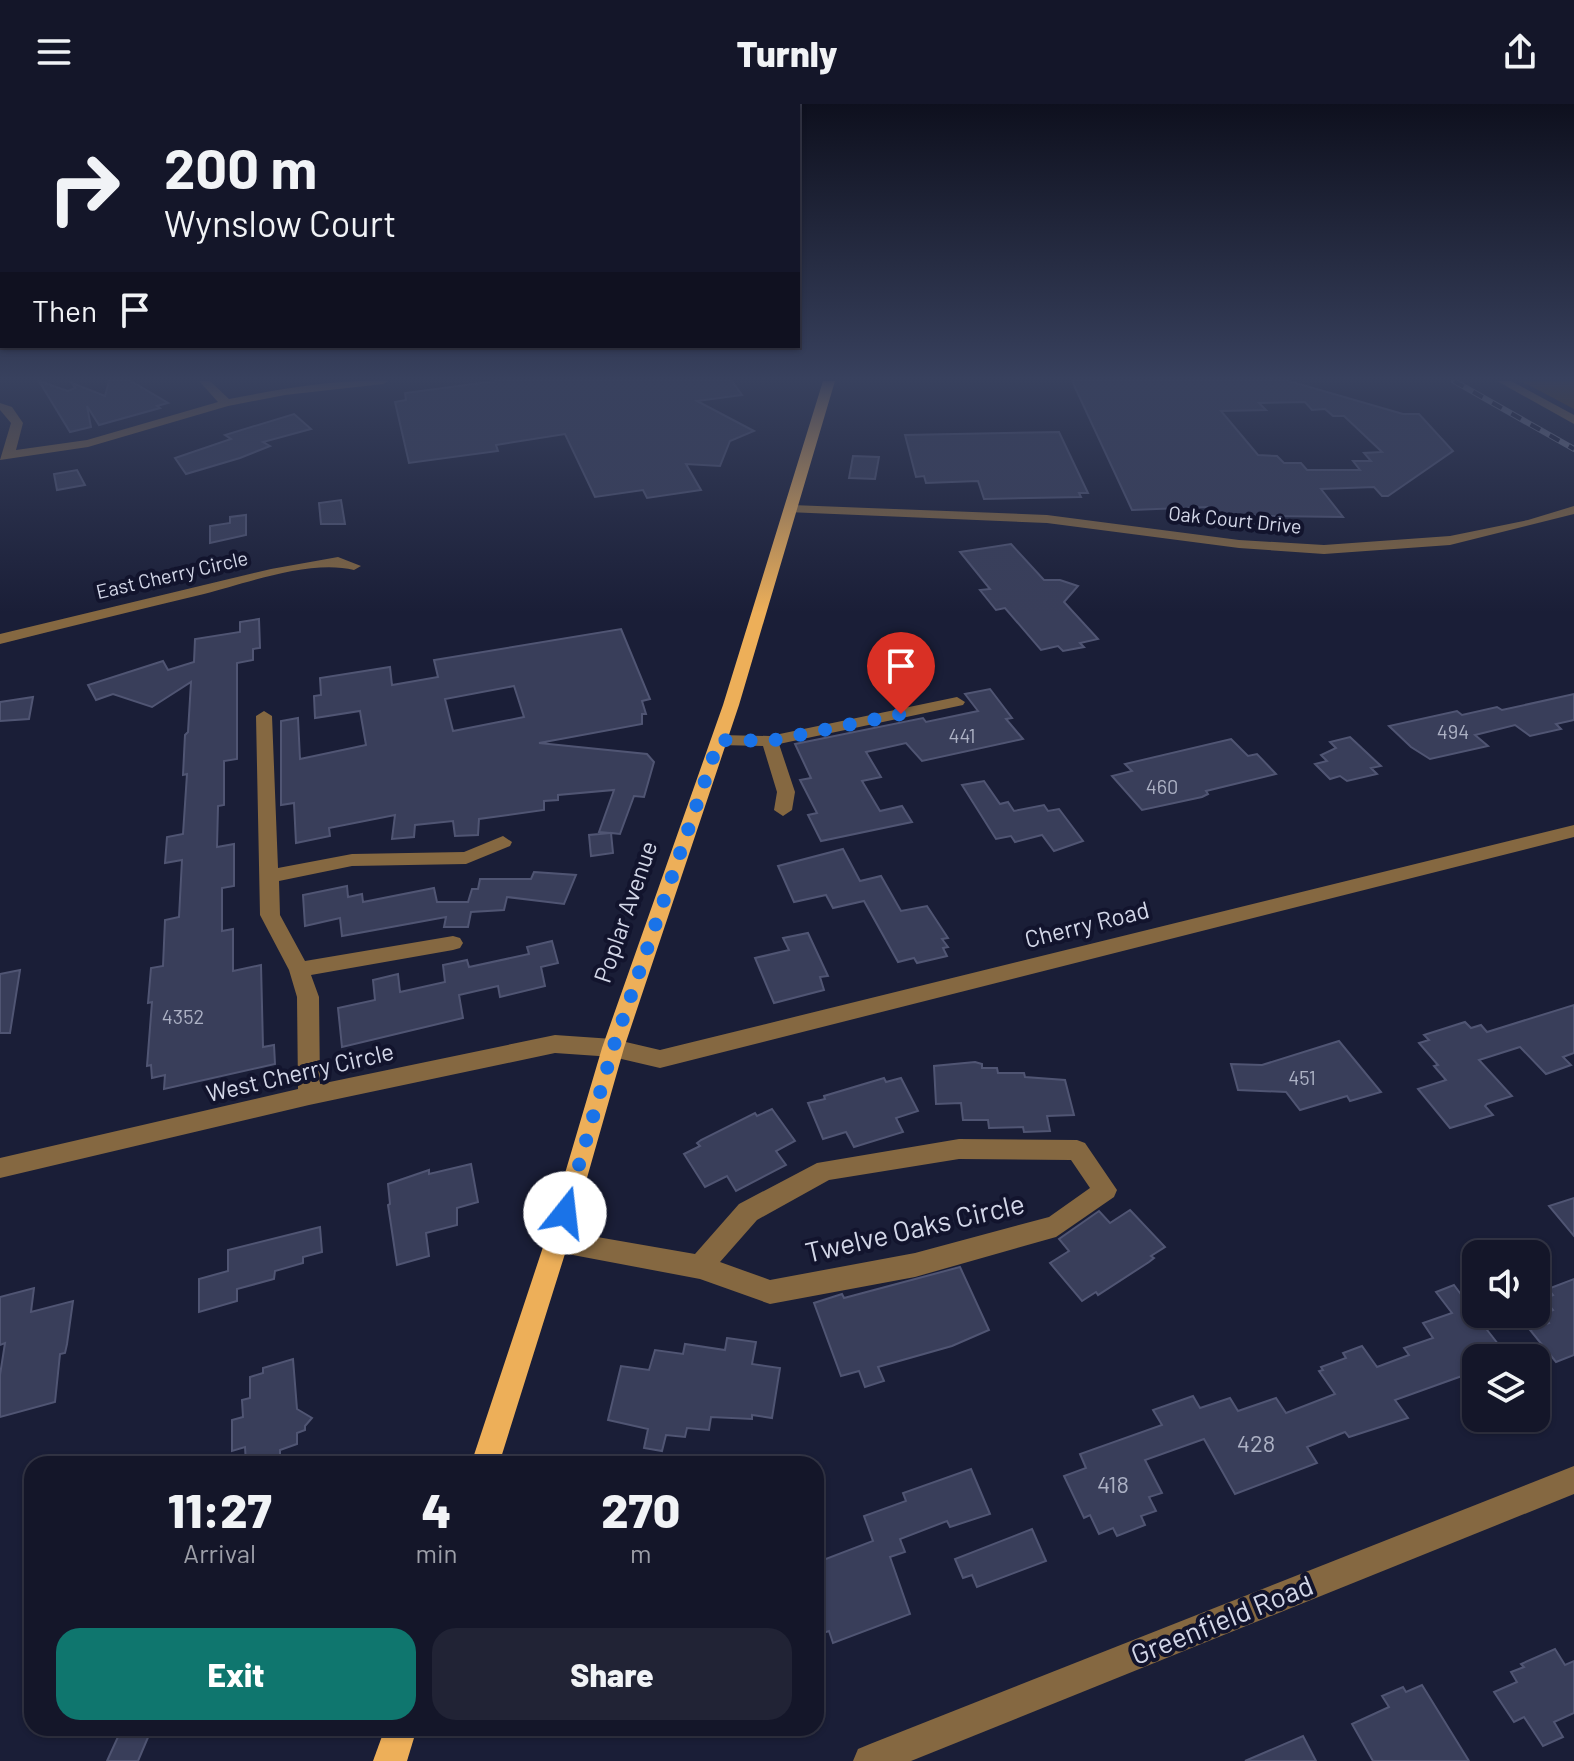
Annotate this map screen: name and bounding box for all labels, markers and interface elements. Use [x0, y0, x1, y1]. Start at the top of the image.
icon: menu [32, 30, 76, 74]
icon: share [1498, 30, 1542, 74]
text: Turnly [737, 31, 837, 74]
text: 200 m [164, 133, 317, 200]
icon: right [32, 136, 136, 240]
text: Wynslow Court [164, 201, 396, 244]
icon: arrive [113, 288, 157, 332]
text: Then [32, 292, 97, 328]
street label: Oak Court Drive [1167, 500, 1303, 538]
street label: East Cherry Circle [94, 545, 250, 603]
pin [867, 632, 935, 714]
icon: arrive [879, 644, 923, 688]
house number: 494 [1437, 719, 1469, 743]
house number: 441 [948, 723, 976, 747]
house number: 460 [1146, 774, 1178, 798]
street label: Poplar Avenue [587, 837, 662, 986]
street label: Cherry Road [1021, 894, 1152, 953]
house number: 4352 [162, 1004, 204, 1028]
street label: West Cherry Circle [203, 1036, 396, 1107]
house number: 451 [1288, 1065, 1316, 1089]
position arrow [523, 1171, 607, 1255]
street label: Twelve Oaks Circle [802, 1185, 1028, 1269]
map controls [1462, 1240, 1550, 1432]
button: sound [1462, 1240, 1550, 1328]
button: layers [1462, 1344, 1550, 1432]
house number: 428 [1237, 1428, 1275, 1457]
house number: 418 [1097, 1469, 1129, 1498]
text: 11:27 [168, 1480, 272, 1538]
text: 4 [422, 1480, 451, 1538]
text: 270 [601, 1480, 680, 1538]
text: Arrival [183, 1537, 256, 1568]
text: min [415, 1537, 458, 1568]
text: m [630, 1537, 652, 1568]
street label: Greenfield Road [1126, 1567, 1318, 1671]
button: Exit [56, 1628, 416, 1720]
button: Share [432, 1628, 792, 1720]

